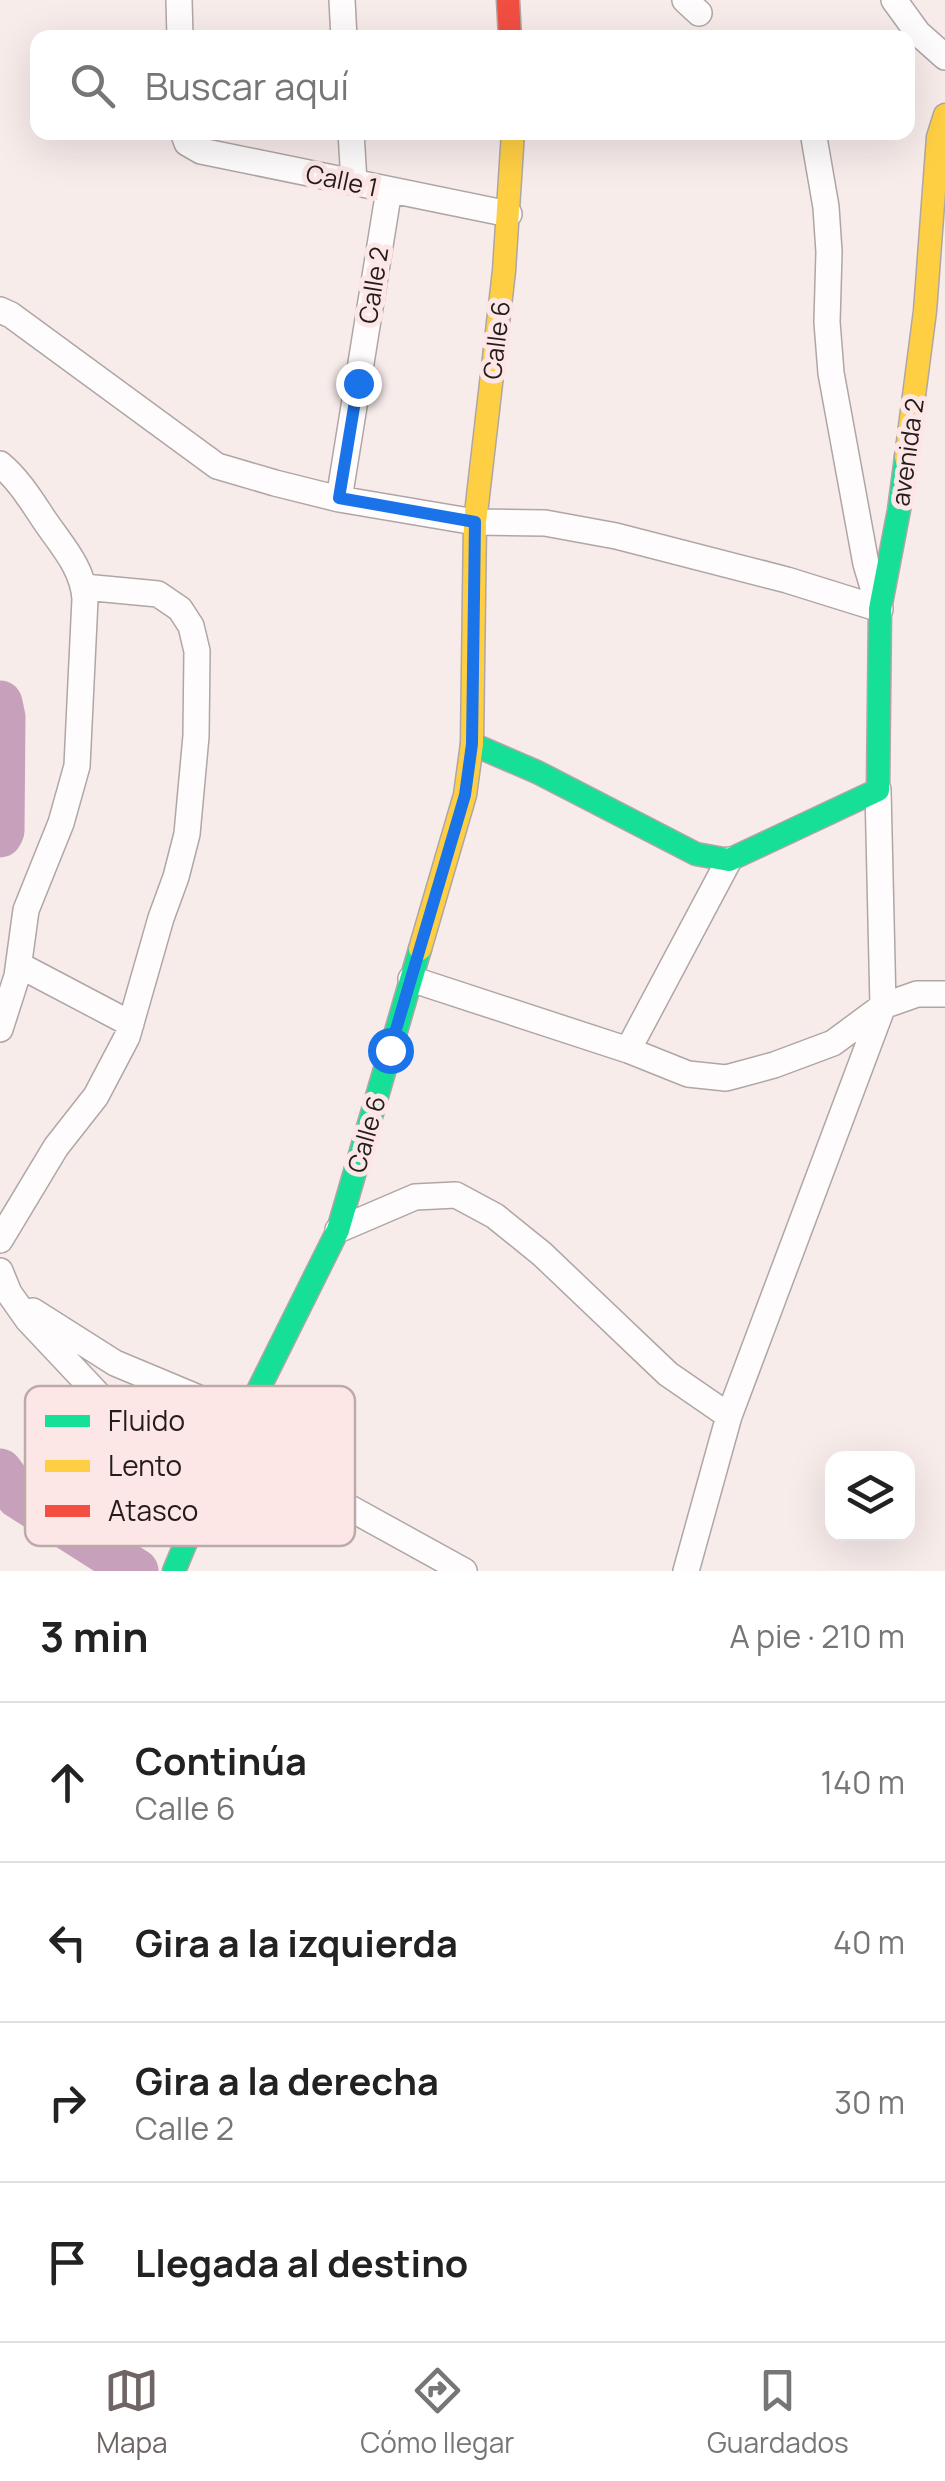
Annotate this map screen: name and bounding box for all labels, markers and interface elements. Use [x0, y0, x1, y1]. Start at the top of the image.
search box [30, 30, 915, 140]
icon: search [65, 58, 120, 113]
text: Buscar aquí [145, 59, 349, 111]
street label: Calle 1 [303, 155, 381, 205]
street label: Calle 2 [350, 244, 396, 326]
street label: Calle 6 [474, 299, 518, 381]
route end [336, 361, 382, 407]
street label: avenida 2 [882, 396, 932, 508]
route start [368, 1028, 414, 1074]
street label: Calle 6 [338, 1091, 394, 1177]
legend [25, 1386, 355, 1546]
text: Fluido [108, 1401, 185, 1439]
text: Lento [108, 1446, 182, 1484]
map controls [825, 1451, 915, 1541]
button: layers [825, 1451, 915, 1541]
text: Atasco [108, 1491, 198, 1529]
text: 3 min [40, 1607, 149, 1665]
text: A pie · 210 m [729, 1614, 905, 1658]
text: Continúa [135, 1734, 307, 1786]
icon: ahead [40, 1755, 95, 1810]
text: 140 m [821, 1760, 905, 1804]
text: Calle 6 [135, 1786, 236, 1830]
icon: left [40, 1915, 95, 1970]
text: Gira a la izquierda [135, 1916, 458, 1968]
text: 40 m [833, 1920, 905, 1964]
text: Gira a la derecha [135, 2054, 439, 2106]
icon: right [40, 2075, 95, 2130]
text: 30 m [834, 2080, 905, 2124]
text: Calle 2 [135, 2106, 234, 2150]
icon: arrive [40, 2235, 95, 2290]
text: Llegada al destino [135, 2236, 468, 2288]
tab: Mapa [96, 2363, 168, 2461]
tab: Cómo llegar [360, 2363, 514, 2461]
tab: Guardados [707, 2363, 849, 2461]

